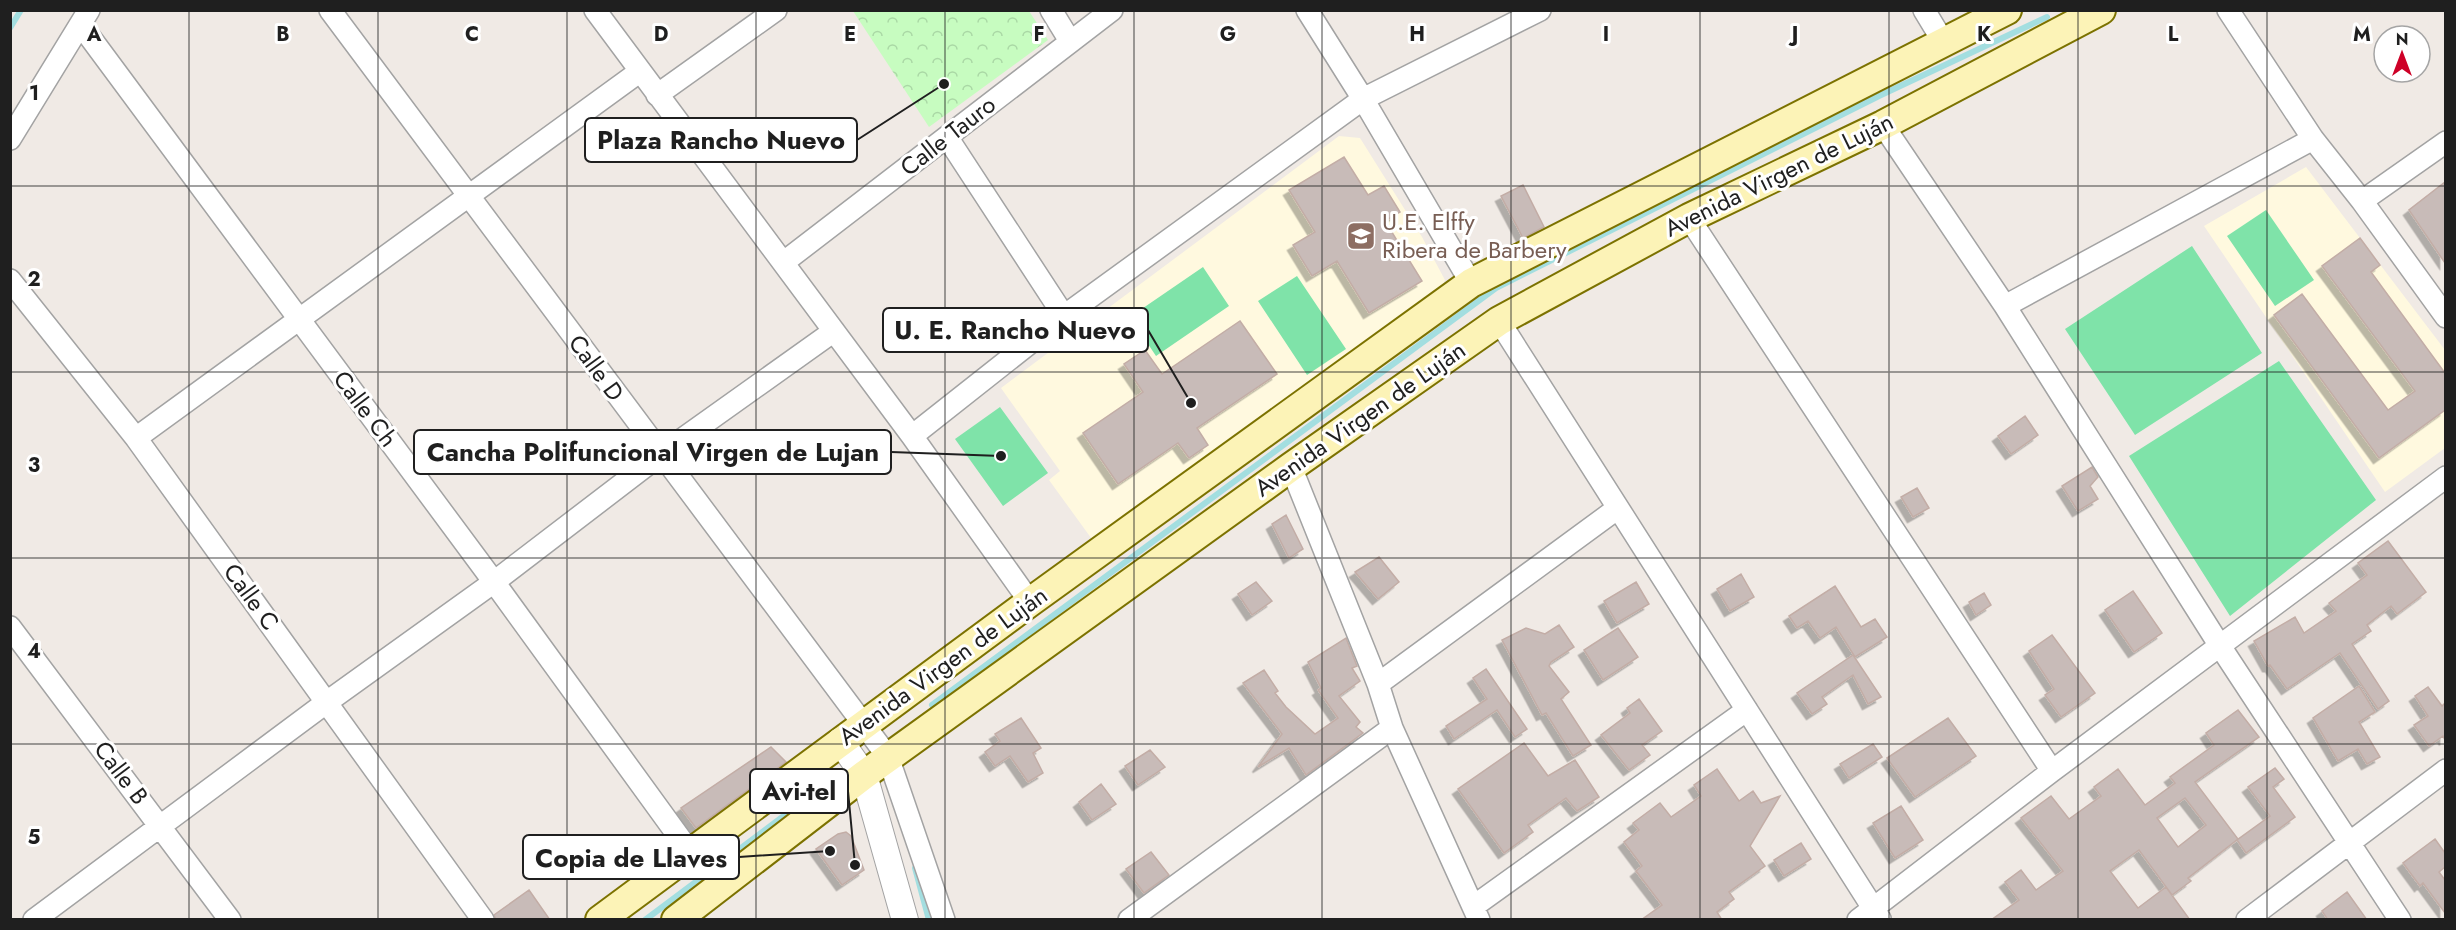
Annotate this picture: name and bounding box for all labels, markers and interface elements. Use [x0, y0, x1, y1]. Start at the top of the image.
text: A [86, 20, 102, 49]
text: B [276, 20, 290, 49]
text: C [465, 20, 479, 49]
text: D [654, 20, 668, 49]
text: E [844, 20, 856, 49]
text: F [1033, 20, 1045, 49]
text: G [1220, 20, 1236, 49]
text: H [1409, 20, 1425, 49]
text: I [1603, 20, 1609, 49]
text: J [1788, 20, 1798, 49]
text: K [1977, 20, 1991, 49]
text: L [2168, 20, 2179, 49]
text: M [2353, 20, 2371, 49]
north arrow [2372, 24, 2432, 84]
text: N [2396, 28, 2408, 51]
text: 1 [29, 79, 39, 108]
street label: Calle Tauro [893, 87, 1003, 184]
street label: Avenida Virgen de Luján [1658, 104, 1899, 245]
callout: Plaza Rancho Nuevo [585, 118, 857, 162]
text: Plaza Rancho Nuevo [597, 121, 845, 159]
place label: U.E. Elffy Ribera de Barbery [1382, 204, 1567, 267]
school or university icon: U.E. Elffy Ribera de Barbery [1345, 220, 1377, 252]
text: 2 [27, 265, 41, 294]
callout: U. E. Rancho Nuevo [883, 308, 1148, 352]
text: U. E. Rancho Nuevo [894, 311, 1136, 349]
street label: Calle D [560, 327, 633, 408]
street label: Avenida Virgen de Luján [1247, 332, 1472, 505]
street label: Calle Ch [325, 363, 406, 454]
callout: Cancha Polifuncional Virgen de Lujan [414, 430, 891, 474]
text: Cancha Polifuncional Virgen de Lujan [427, 433, 879, 471]
text: 3 [28, 451, 40, 480]
street label: Calle C [215, 556, 288, 637]
street label: Avenida Virgen de Luján [831, 578, 1054, 753]
text: 4 [27, 637, 41, 666]
street label: Calle B [86, 733, 157, 812]
callout: Avi-tel [750, 769, 848, 813]
text: Avi-tel [761, 772, 836, 810]
text: 5 [28, 823, 41, 852]
callout: Copia de Llaves [523, 835, 739, 879]
text: Copia de Llaves [535, 839, 727, 877]

